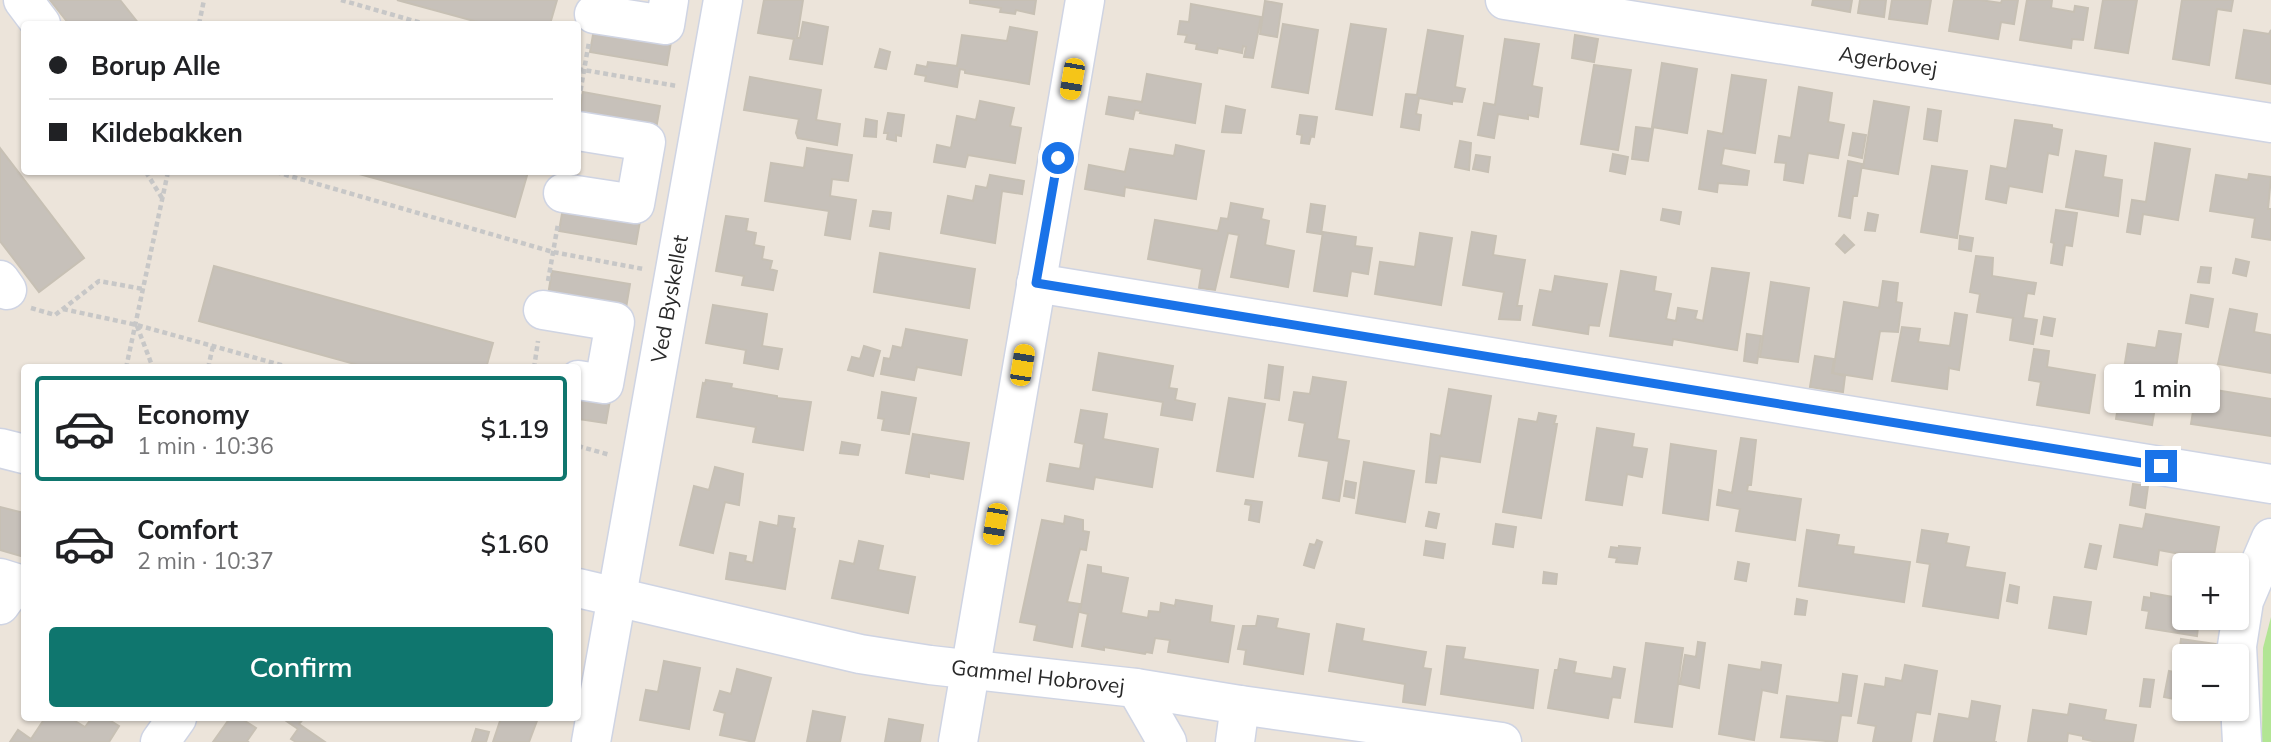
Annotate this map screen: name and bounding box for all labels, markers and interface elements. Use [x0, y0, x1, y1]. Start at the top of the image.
street label: Agerbovej [1837, 40, 1939, 81]
text: Borup Alle [91, 49, 221, 82]
car [1059, 56, 1086, 102]
text: Kildebakken [91, 116, 243, 149]
route start [1042, 142, 1074, 174]
street label: Ved Byskellet [645, 233, 693, 365]
car [1009, 343, 1036, 387]
callout: 1 min [2103, 364, 2219, 414]
text: 1 min [2132, 374, 2192, 403]
icon: car [53, 397, 116, 460]
text: Economy [137, 398, 249, 431]
text: $1.19 [480, 412, 549, 445]
text: 1 min · 10:36 [137, 431, 274, 460]
route end [2145, 450, 2177, 482]
car [982, 501, 1009, 547]
icon: car [53, 512, 116, 575]
text: Comfort [137, 513, 238, 546]
text: $1.60 [480, 527, 549, 560]
text: 2 min · 10:37 [137, 546, 274, 575]
map controls [2172, 553, 2249, 721]
button: + [2172, 553, 2249, 630]
button: Confirm [49, 627, 553, 707]
button: − [2172, 644, 2249, 721]
street label: Gammel Hobrovej [950, 653, 1126, 699]

